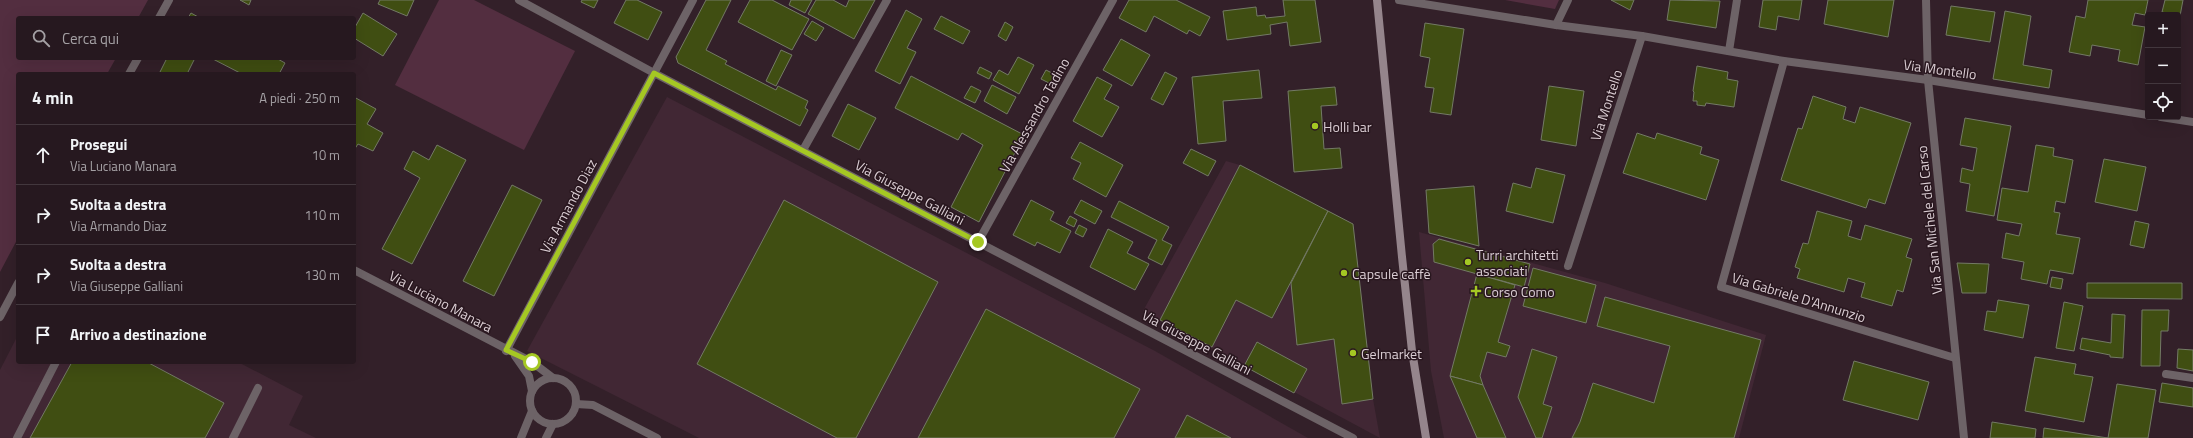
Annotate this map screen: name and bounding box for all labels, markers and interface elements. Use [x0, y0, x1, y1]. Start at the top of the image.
map controls [2145, 12, 2181, 120]
button: + [2145, 12, 2181, 48]
search box [16, 16, 356, 60]
icon: search [30, 27, 52, 49]
text: Cerca qui [62, 27, 119, 50]
button: − [2145, 48, 2181, 84]
street label: Via Montello [1902, 53, 1978, 85]
street label: Via Alessandro Tadino [994, 54, 1074, 176]
street label: Via Montello [1585, 67, 1627, 143]
button: locate [2145, 84, 2181, 120]
text: 4 min [32, 85, 73, 111]
text: A piedi · 250 m [259, 88, 340, 108]
place label: Holli bar [1323, 116, 1372, 137]
marker: Holli bar [1310, 121, 1320, 131]
text: Prosegui [70, 133, 127, 156]
icon: ahead [32, 144, 54, 166]
text: 10 m [312, 145, 340, 165]
street label: Via San Michele del Carso [1911, 145, 1947, 295]
street label: Via Giuseppe Galliani [851, 154, 969, 230]
street label: Via Armando Diaz [534, 155, 602, 257]
text: Via Luciano Manara [70, 156, 177, 176]
text: Svolta a destra [70, 193, 167, 216]
icon: right [32, 204, 54, 226]
text: 110 m [304, 205, 340, 225]
text: Via Armando Diaz [70, 216, 167, 236]
route end [969, 233, 987, 251]
place label: Turri architetti associati [1476, 244, 1559, 281]
text: Svolta a destra [70, 253, 167, 276]
marker: Turri architetti associati [1463, 257, 1473, 267]
place label: Capsule caffè [1352, 263, 1431, 284]
icon: right [32, 264, 54, 286]
text: 130 m [304, 265, 340, 285]
street label: Via Luciano Manara [385, 265, 497, 337]
street label: Via Gabriele D'Annunzio [1729, 267, 1869, 327]
marker: Capsule caffè [1339, 268, 1349, 278]
text: Via Giuseppe Galliani [70, 276, 183, 296]
place label: Corso Como [1484, 281, 1555, 302]
marker: Corso Como [1471, 286, 1481, 296]
street label: Via Giuseppe Galliani [1138, 304, 1256, 380]
text: Arrivo a destinazione [70, 323, 207, 346]
icon: arrive [32, 324, 54, 346]
place label: Gelmarket [1361, 343, 1422, 364]
marker: Gelmarket [1348, 348, 1358, 358]
route start [523, 353, 541, 371]

